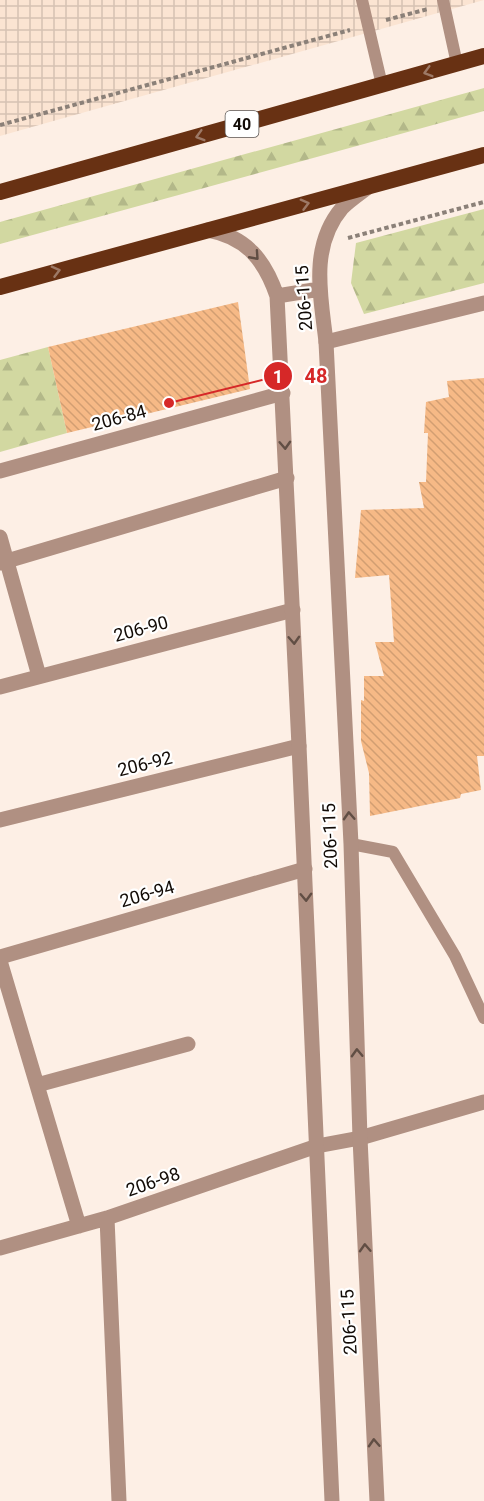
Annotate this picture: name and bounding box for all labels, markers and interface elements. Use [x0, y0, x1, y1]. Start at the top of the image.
one-way arrow [423, 65, 434, 77]
road number: 40 [226, 111, 258, 137]
one-way arrow [195, 129, 205, 141]
one-way arrow [300, 198, 310, 211]
one-way arrow [248, 250, 259, 260]
street label: 206-115 [291, 265, 316, 332]
one-way arrow [51, 266, 61, 278]
callout: 48 [263, 357, 340, 395]
text: 48 [305, 364, 327, 388]
text: 1 [273, 366, 283, 387]
street label: 206-84 [89, 400, 148, 435]
one-way arrow [279, 440, 292, 449]
street label: 206-90 [111, 611, 170, 646]
one-way arrow [288, 635, 301, 644]
street label: 206-92 [115, 747, 174, 780]
street label: 206-115 [318, 803, 341, 869]
one-way arrow [343, 812, 356, 821]
street label: 206-94 [117, 876, 176, 911]
one-way arrow [300, 893, 312, 902]
one-way arrow [351, 1048, 364, 1057]
street label: 206-98 [123, 1163, 183, 1200]
one-way arrow [359, 1243, 372, 1252]
street label: 206-115 [336, 1289, 361, 1355]
one-way arrow [367, 1438, 380, 1447]

